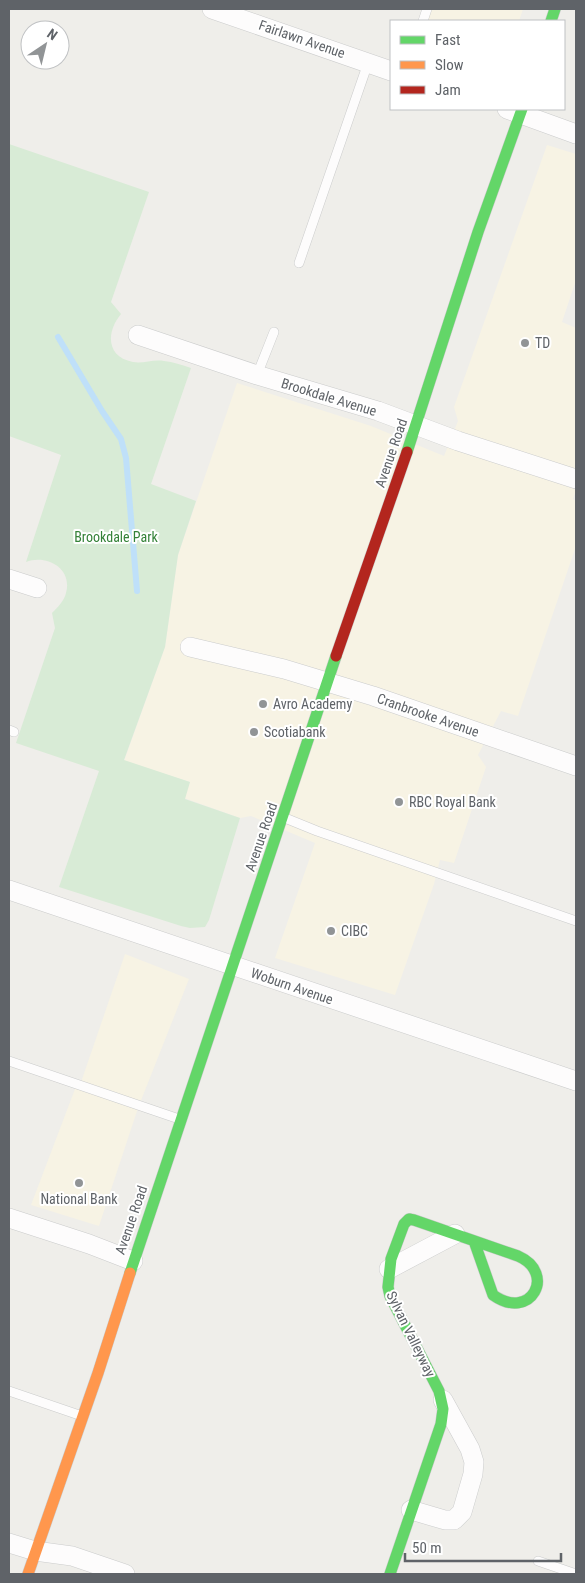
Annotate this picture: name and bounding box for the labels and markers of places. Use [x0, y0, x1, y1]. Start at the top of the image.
place label: TD [535, 335, 550, 351]
marker: TD [519, 337, 531, 349]
place label: Avro Academy [273, 696, 352, 712]
marker: Avro Academy [257, 698, 269, 710]
place label: Scotiabank [264, 724, 326, 740]
marker: Scotiabank [248, 726, 260, 738]
place label: RBC Royal Bank [409, 794, 497, 810]
marker: RBC Royal Bank [393, 796, 405, 808]
place label: CIBC [341, 923, 368, 939]
marker: CIBC [325, 925, 337, 937]
marker: National Bank [73, 1177, 85, 1189]
place label: National Bank [40, 1191, 118, 1207]

